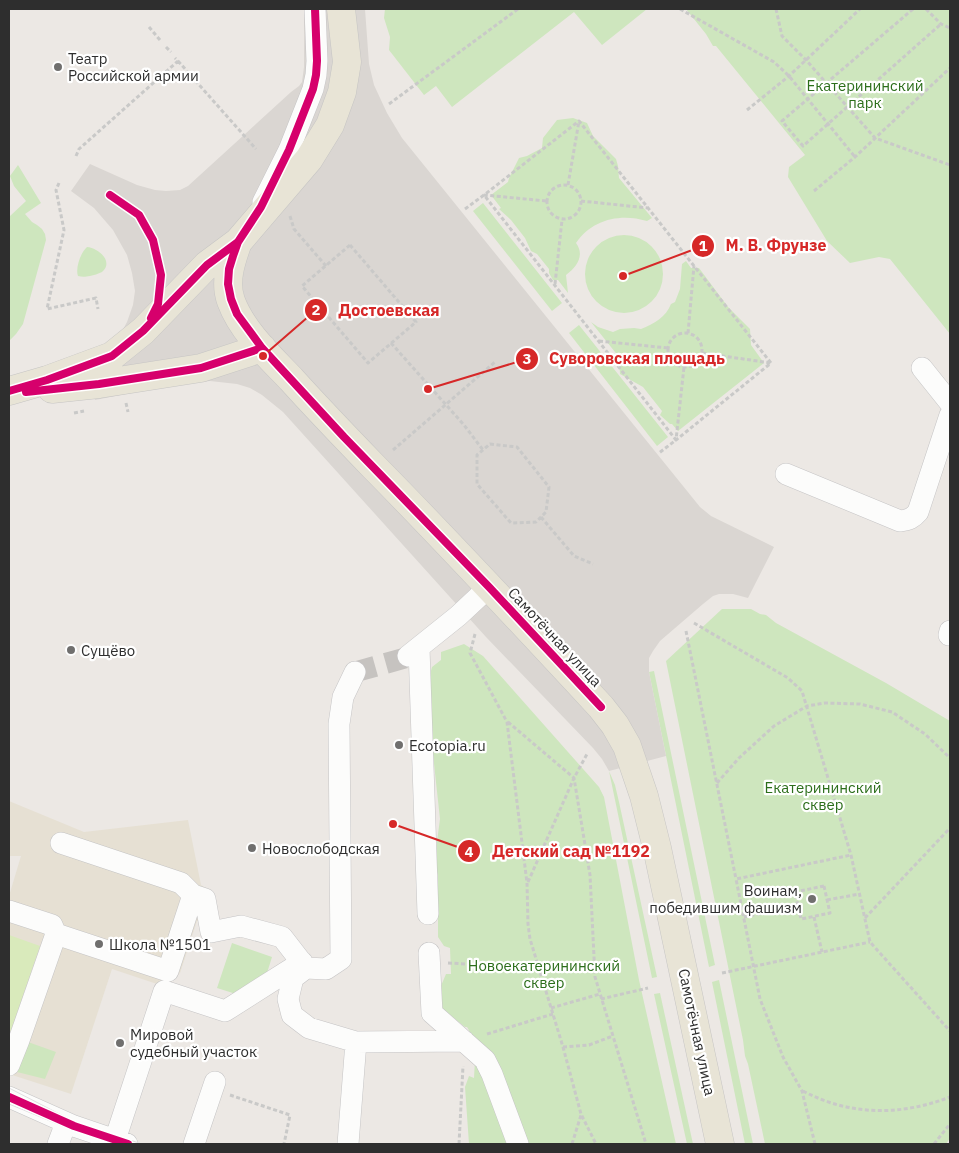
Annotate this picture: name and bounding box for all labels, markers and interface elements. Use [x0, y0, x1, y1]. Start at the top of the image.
place label: Театр Российской армии [68, 49, 199, 85]
marker: Театр Российской армии [52, 61, 64, 73]
park label: Екатерининский парк [806, 76, 924, 112]
callout: М. В. Фрунзе [690, 230, 836, 261]
text: М. В. Фрунзе [726, 235, 826, 255]
text: 1 [698, 236, 708, 255]
callout: Достоевская [304, 295, 450, 326]
text: 2 [311, 300, 321, 319]
text: Достоевская [338, 300, 440, 320]
callout: Суворовская площадь [514, 343, 735, 374]
text: Суворовская площадь [549, 348, 725, 368]
text: 3 [522, 349, 532, 368]
street label: Самотёчная улица [504, 583, 606, 691]
place label: Сущёво [81, 641, 135, 660]
marker: Сущёво [65, 644, 77, 656]
place label: Ecotopia.ru [409, 736, 486, 755]
marker: Ecotopia.ru [393, 739, 405, 751]
park label: Екатерининский сквер [764, 778, 882, 814]
callout: Детский сад №1192 [457, 836, 659, 867]
place label: Новослободская [262, 839, 380, 858]
text: Детский сад №1192 [492, 841, 650, 861]
marker: Новослободская [246, 842, 258, 854]
text: 4 [464, 842, 474, 861]
place label: Воинам, победившим фашизм [649, 881, 802, 917]
marker: Воинам, победившим фашизм [806, 893, 818, 905]
place label: Школа №1501 [109, 935, 211, 954]
marker: Школа №1501 [93, 938, 105, 950]
park label: Новоекатерининский сквер [468, 956, 620, 992]
street label: Самотёчная улица [674, 967, 720, 1097]
place label: Мировой судебный участок [130, 1025, 257, 1061]
marker: Мировой судебный участок [114, 1037, 126, 1049]

